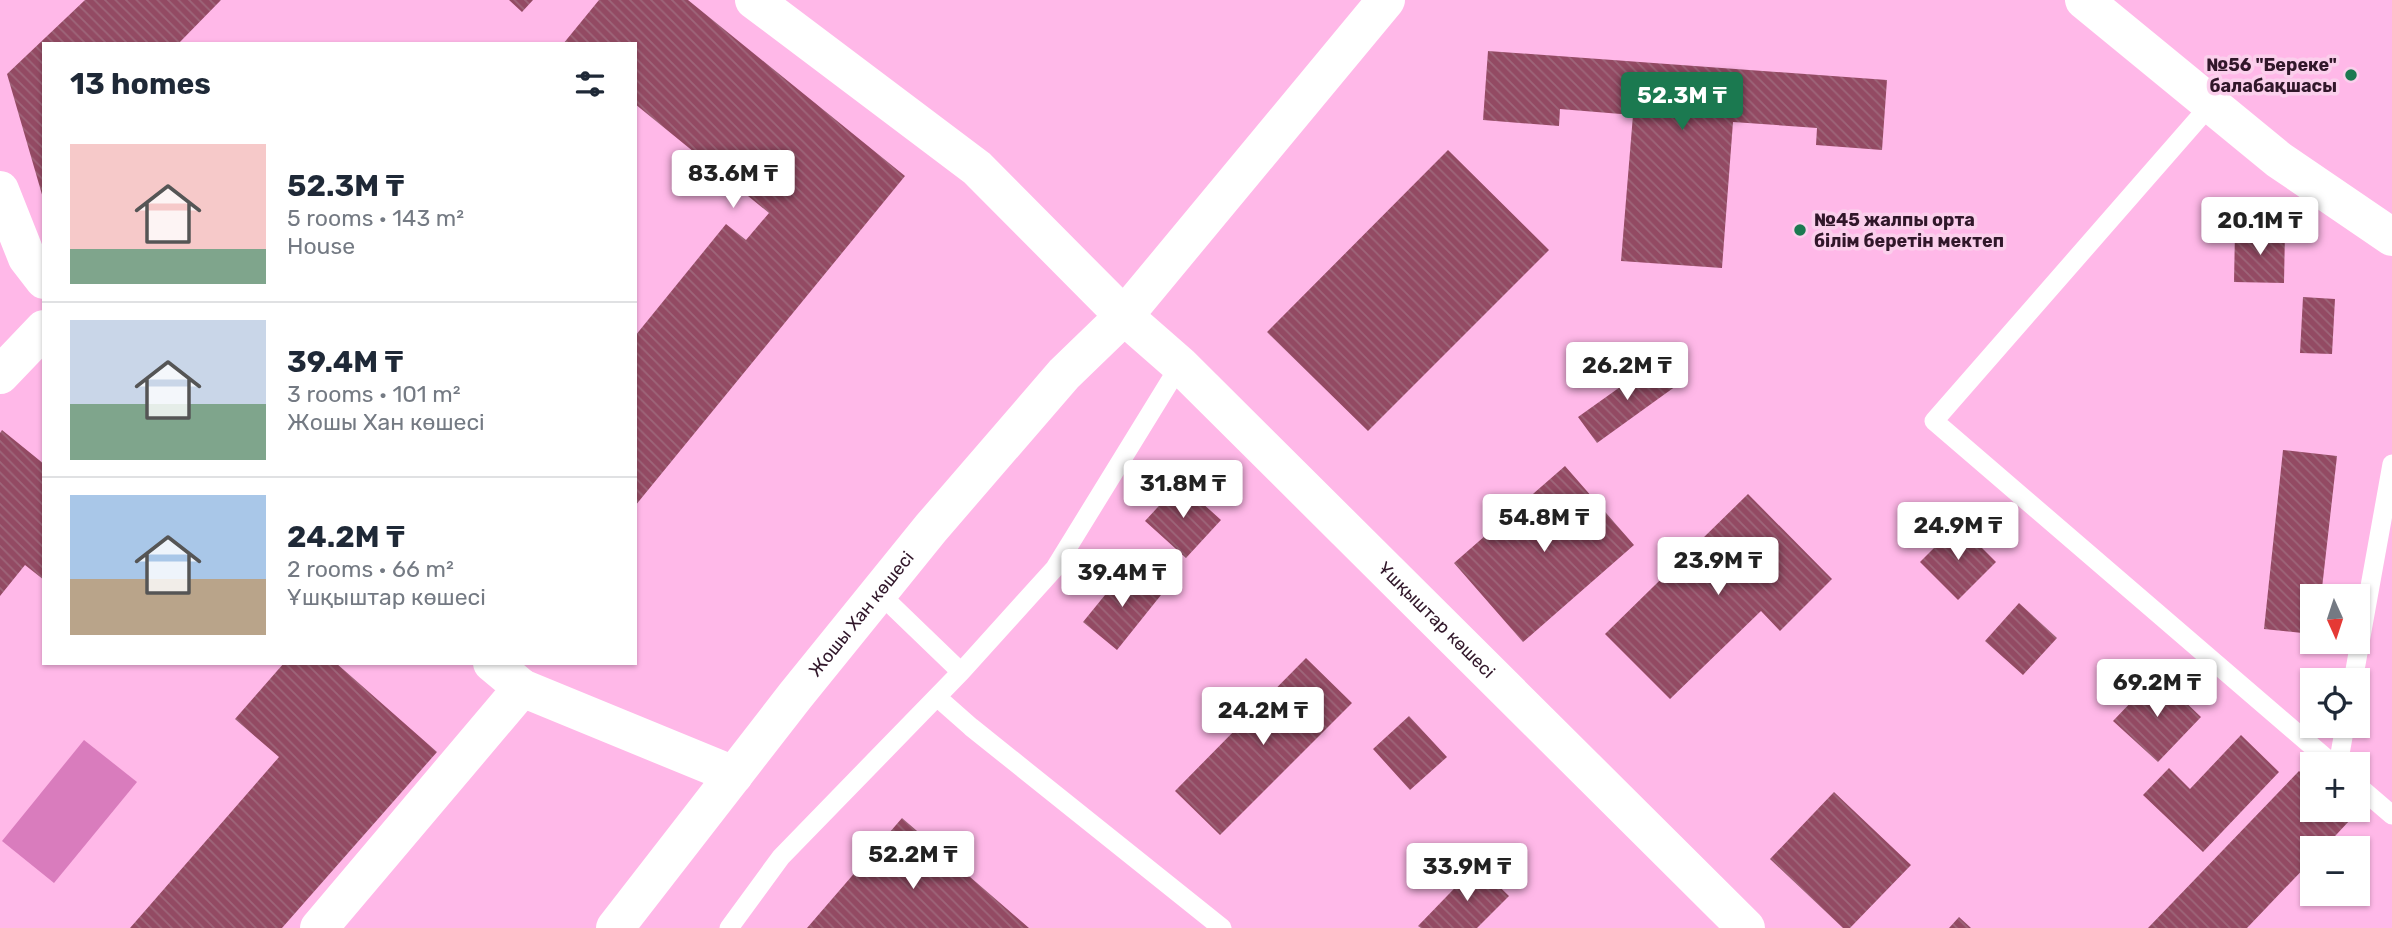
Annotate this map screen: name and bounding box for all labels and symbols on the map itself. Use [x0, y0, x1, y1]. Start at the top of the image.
place label: №56 "Береке" балабақшасы [2206, 54, 2337, 97]
marker: №56 "Береке" балабақшасы [2343, 67, 2359, 83]
pin: 52.3M ₸ [1617, 72, 1747, 132]
pin: 83.6M ₸ [668, 150, 798, 210]
pin: 20.1M ₸ [2195, 198, 2325, 257]
place label: №45 жалпы орта білім беретін мектеп [1814, 209, 2004, 252]
marker: №45 жалпы орта білім беретін мектеп [1792, 222, 1808, 238]
pin: 26.2M ₸ [1562, 342, 1692, 402]
pin: 31.8M ₸ [1118, 461, 1248, 520]
pin: 54.8M ₸ [1479, 494, 1609, 554]
pin: 24.9M ₸ [1893, 503, 2023, 562]
pin: 23.9M ₸ [1653, 538, 1783, 597]
street label: Жошы Хан көшесі [804, 547, 919, 681]
pin: 39.4M ₸ [1057, 550, 1187, 609]
street label: Ұшқыштар көшесі [1374, 557, 1499, 683]
north arrow [2300, 584, 2370, 654]
pin: 69.2M ₸ [2092, 660, 2222, 719]
pin: 24.2M ₸ [1198, 688, 1328, 747]
pin: 52.2M ₸ [848, 832, 978, 891]
pin: 33.9M ₸ [1402, 844, 1532, 903]

